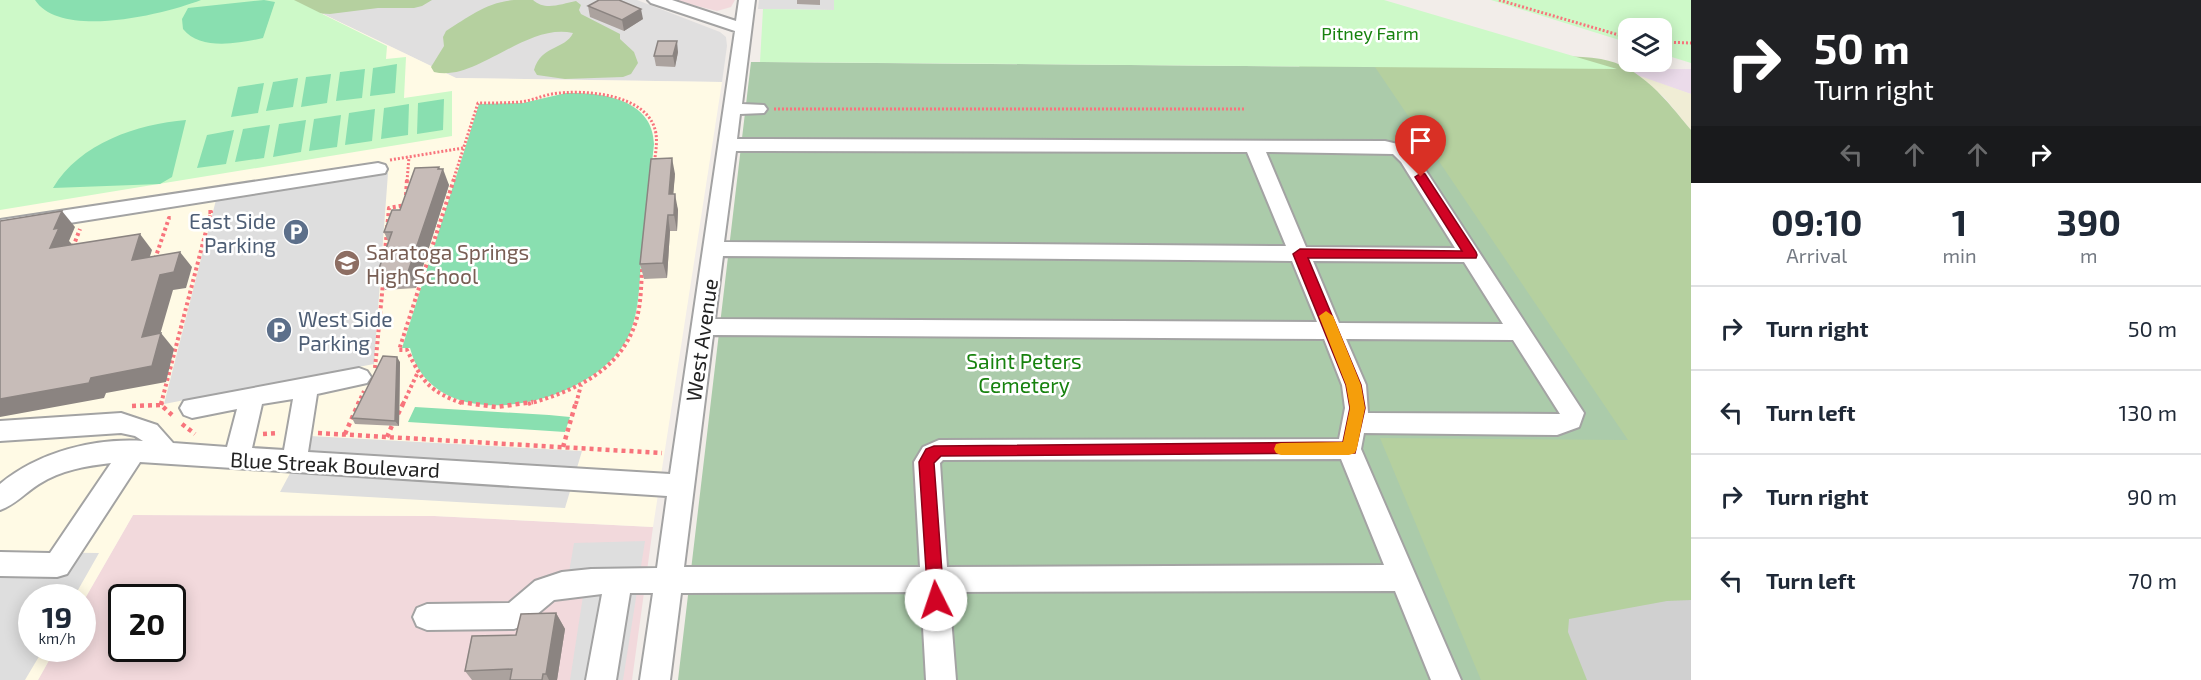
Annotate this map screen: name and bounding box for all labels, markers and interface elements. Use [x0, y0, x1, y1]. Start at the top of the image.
map controls [1618, 18, 1672, 72]
button: layers [1618, 18, 1672, 72]
park label: Pitney Farm [1321, 22, 1419, 44]
text: 50 m [1814, 22, 1910, 72]
icon: right [1715, 24, 1793, 102]
text: Turn right [1814, 73, 1934, 105]
pin [1395, 115, 1446, 177]
icon: arrive [1404, 124, 1437, 157]
icon: left [1835, 138, 1868, 171]
icon: ahead [1898, 138, 1931, 171]
icon: ahead [1961, 138, 1994, 171]
icon: right [2024, 138, 2057, 171]
text: 09:10 [1771, 200, 1862, 243]
text: 1 [1952, 200, 1967, 243]
text: 390 [2057, 200, 2121, 243]
place label: East Side Parking [189, 208, 276, 257]
parking icon: East Side Parking [281, 217, 311, 247]
place label: Saratoga Springs High School [366, 239, 529, 288]
text: Arrival [1786, 243, 1847, 267]
text: min [1942, 243, 1977, 267]
text: m [2080, 243, 2098, 267]
school or university icon: Saratoga Springs High School [332, 248, 362, 278]
street label: West Avenue [680, 277, 722, 403]
place label: West Side Parking [298, 306, 392, 355]
icon: right [1715, 312, 1748, 345]
parking icon: West Side Parking [264, 315, 294, 345]
text: Turn right [1766, 315, 1868, 341]
text: 50 m [2128, 315, 2177, 341]
park label: Saint Peters Cemetery [966, 348, 1082, 397]
icon: left [1715, 396, 1748, 429]
text: Turn left [1766, 399, 1855, 425]
text: 130 m [2119, 399, 2177, 425]
street label: Blue Streak Boulevard [229, 446, 441, 482]
icon: right [1715, 480, 1748, 513]
text: Turn right [1766, 483, 1868, 509]
text: 90 m [2127, 483, 2177, 509]
icon: left [1715, 564, 1748, 597]
text: Turn left [1766, 567, 1855, 593]
text: 70 m [2128, 567, 2177, 593]
position arrow [904, 568, 968, 632]
speed limit sign: 20 [108, 584, 186, 662]
text: 19 [42, 598, 72, 634]
text: km/h [38, 629, 76, 647]

